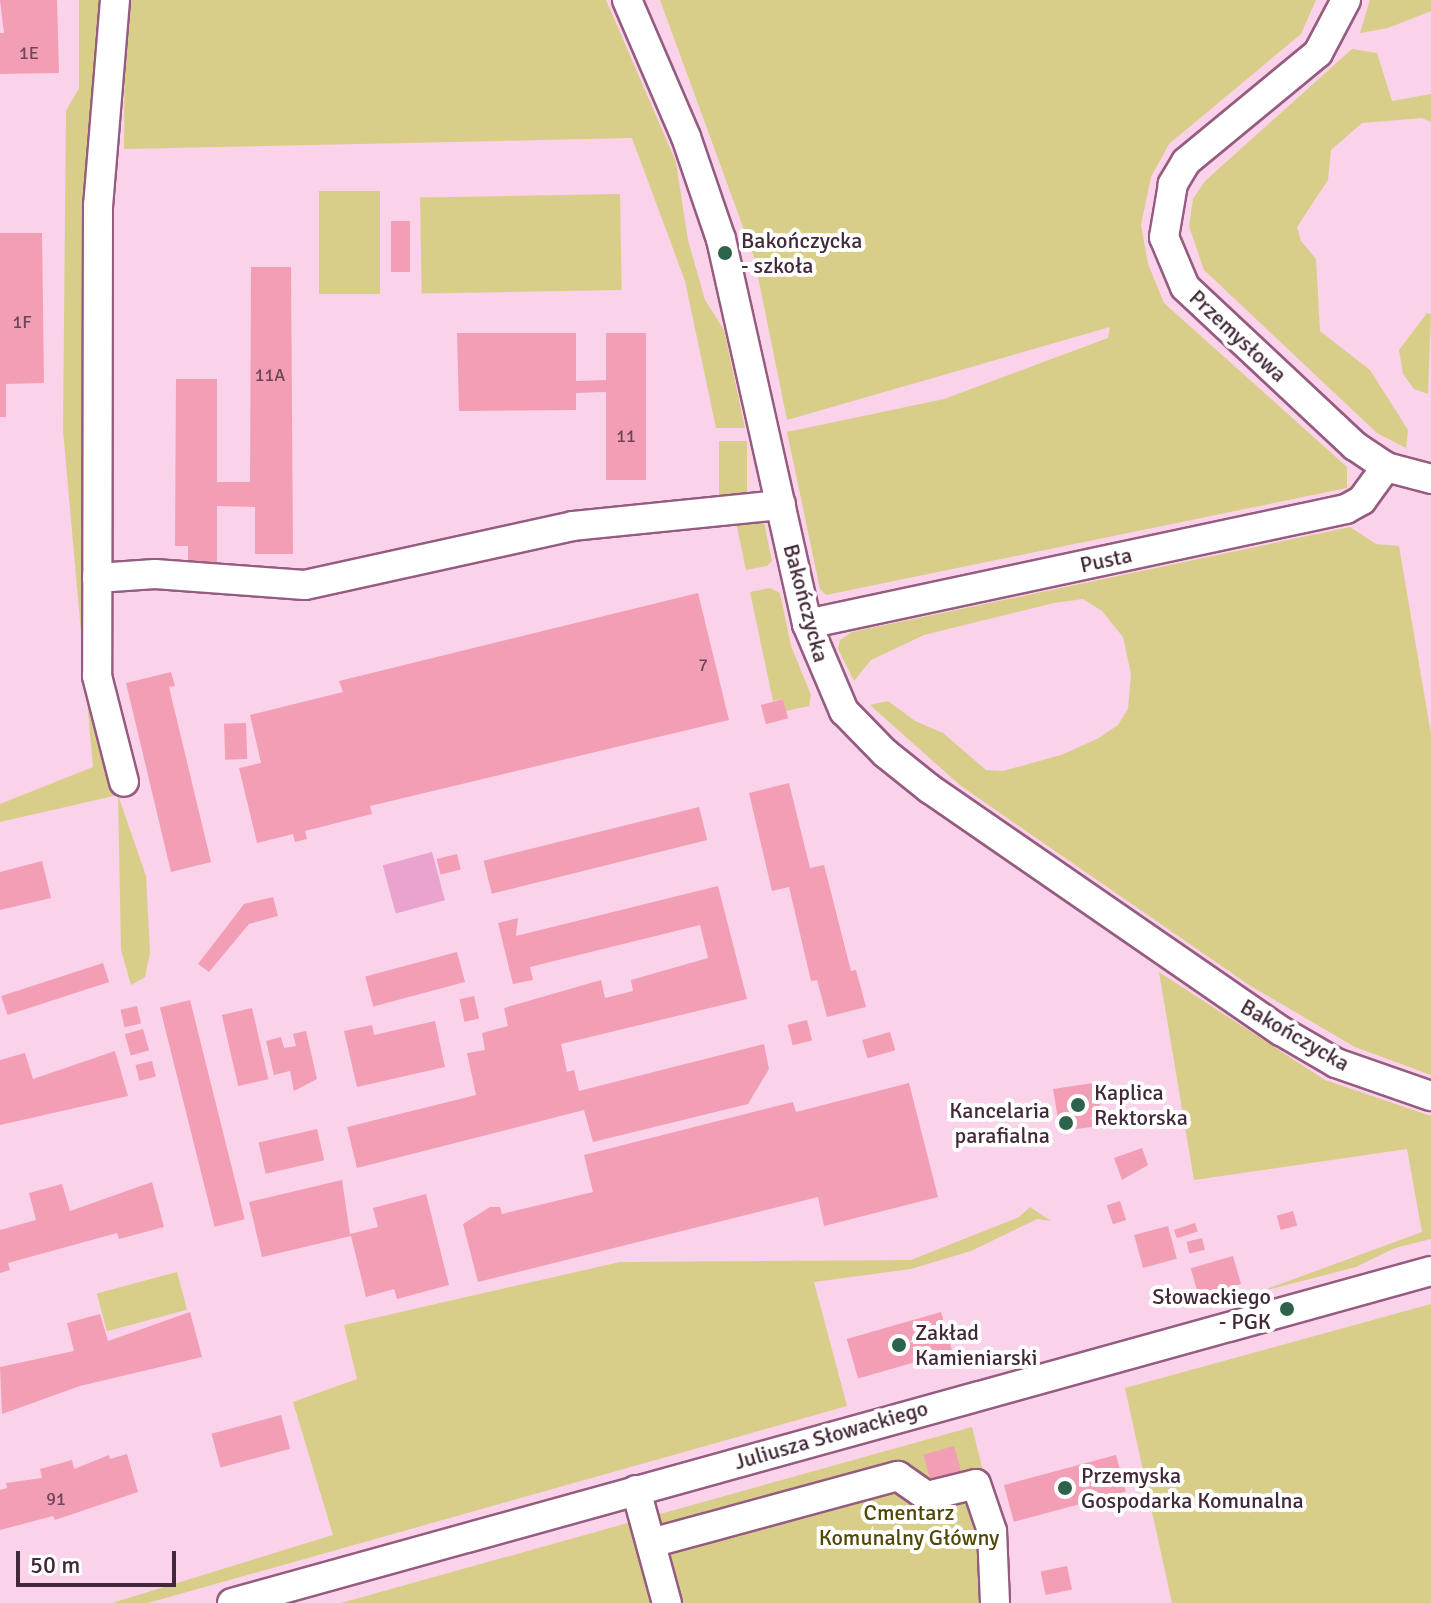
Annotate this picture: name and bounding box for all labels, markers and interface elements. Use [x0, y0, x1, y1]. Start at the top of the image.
house number: 1E [19, 42, 39, 64]
place label: Bakończycka - szkoła [741, 227, 862, 278]
marker: Bakończycka - szkoła [716, 244, 734, 262]
street label: Przemysłowa [1184, 284, 1292, 388]
house number: 1F [12, 311, 32, 333]
house number: 11A [255, 364, 285, 386]
house number: 11 [616, 425, 636, 447]
street label: Bakończycka [778, 541, 834, 665]
street label: Pusta [1077, 542, 1135, 578]
house number: 7 [698, 654, 708, 676]
street label: Bakończycka [1236, 993, 1354, 1077]
place label: Kaplica Rektorska [1094, 1079, 1188, 1130]
marker: Kaplica Rektorska [1069, 1096, 1087, 1114]
place label: Kancelaria parafialna [949, 1097, 1050, 1148]
marker: Kancelaria parafialna [1057, 1114, 1075, 1132]
place label: Słowackiego - PGK [1152, 1283, 1271, 1334]
marker: Słowackiego - PGK [1278, 1300, 1296, 1318]
place label: Zakład Kamieniarski [915, 1319, 1037, 1370]
marker: Zakład Kamieniarski [890, 1336, 908, 1354]
street label: Juliusza Słowackiego [731, 1395, 931, 1475]
place label: Przemyska Gospodarka Komunalna [1081, 1462, 1304, 1514]
marker: Przemyska Gospodarka Komunalna [1056, 1479, 1074, 1497]
house number: 91 [46, 1488, 66, 1510]
park label: Cmentarz Komunalny Główny [819, 1499, 999, 1550]
scale bar [20, 1535, 180, 1585]
text: 50 m [30, 1550, 80, 1580]

